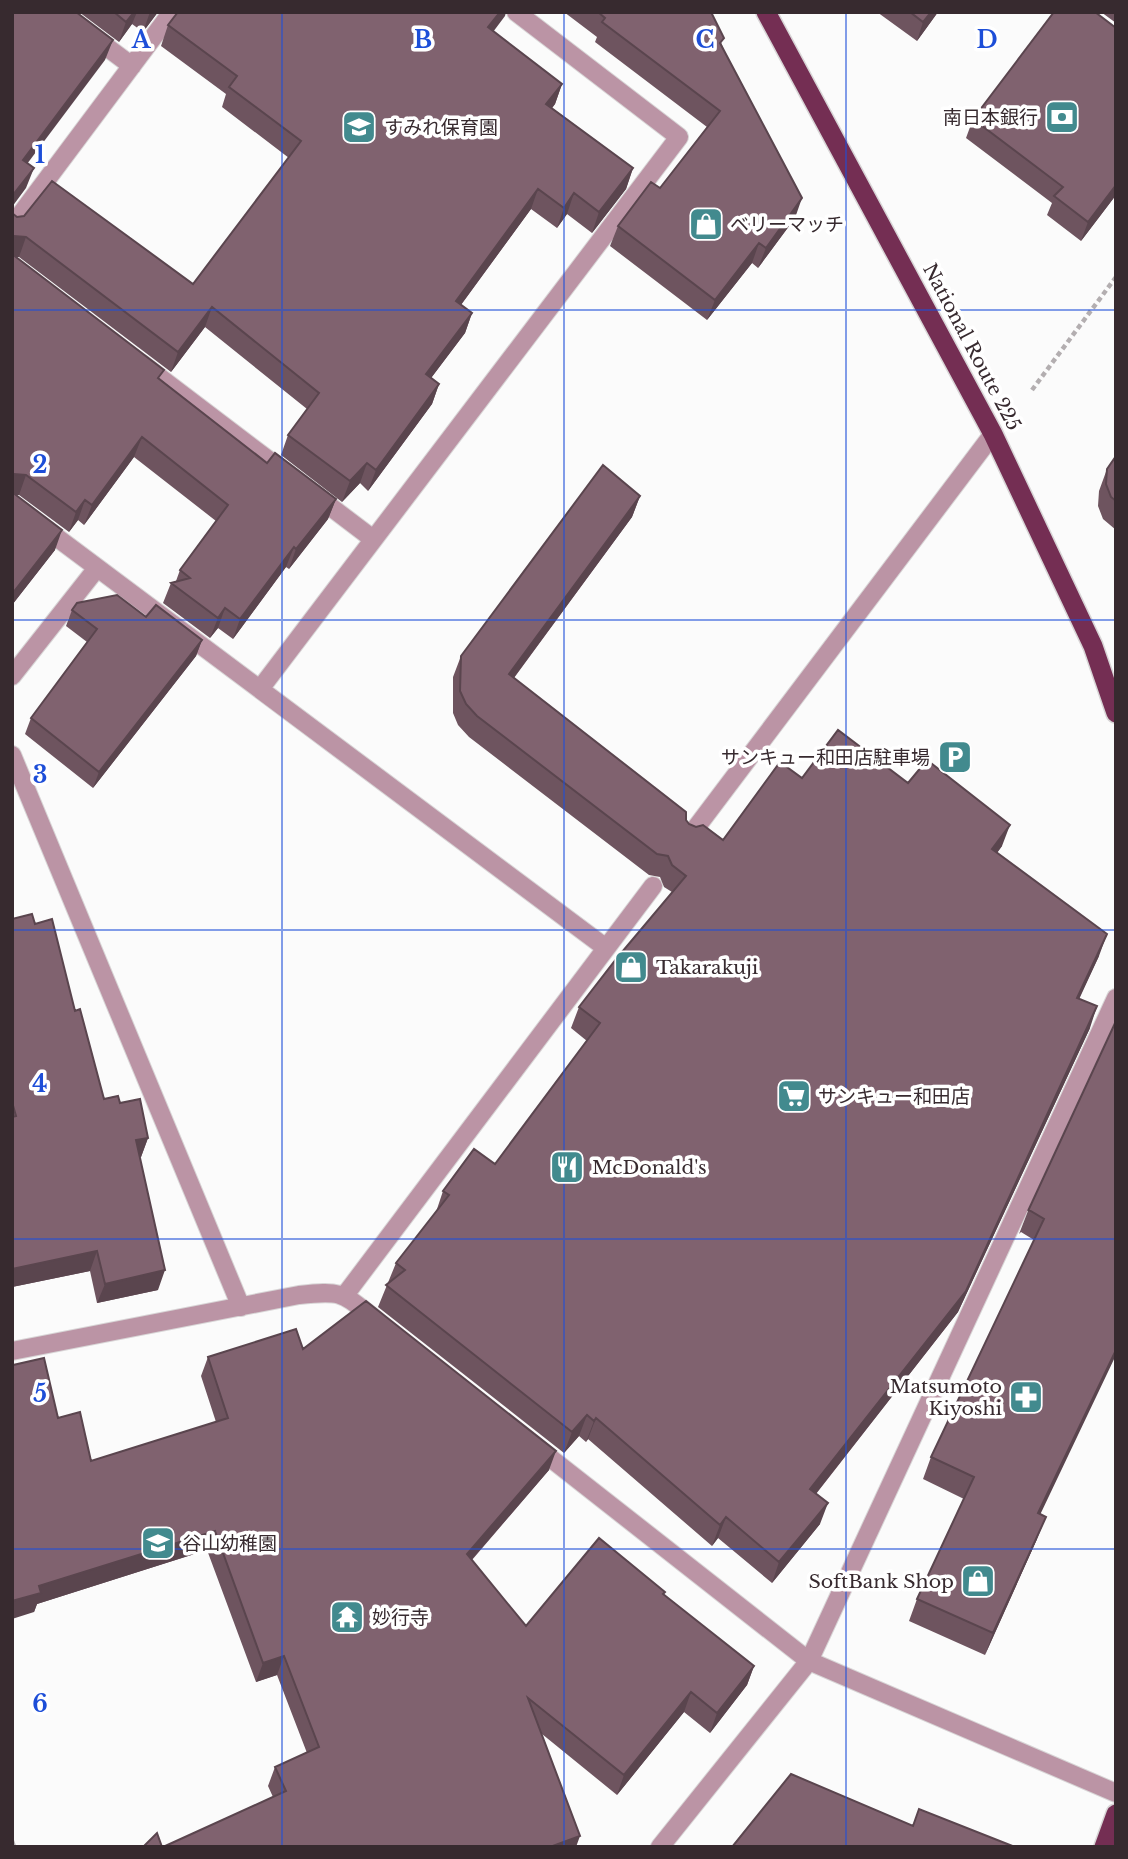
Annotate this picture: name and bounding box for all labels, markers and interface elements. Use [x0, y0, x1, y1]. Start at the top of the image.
text: A [131, 26, 152, 54]
text: B [414, 26, 432, 54]
text: C [696, 26, 714, 54]
text: D [976, 26, 998, 54]
bank icon: 南日本銀行 [1043, 98, 1081, 136]
place label: 南日本銀行 [943, 106, 1038, 129]
school or university icon: すみれ保育園 [340, 108, 378, 146]
place label: すみれ保育園 [384, 116, 498, 139]
text: 1 [35, 141, 45, 169]
shop icon: ベリーマッチ [687, 205, 725, 243]
place label: ベリーマッチ [730, 213, 844, 236]
street label: National Route 225 [918, 260, 1026, 434]
text: 2 [33, 451, 47, 479]
parking icon: サンキュー和田店駐車場 [936, 738, 974, 776]
place label: サンキュー和田店駐車場 [721, 746, 930, 769]
text: 3 [33, 761, 47, 789]
shop icon: Takarakuji [612, 948, 650, 986]
place label: Takarakuji [656, 956, 759, 979]
text: 4 [32, 1070, 48, 1098]
supermarket icon: サンキュー和田店 [775, 1077, 813, 1115]
place label: サンキュー和田店 [818, 1085, 970, 1108]
restaurant icon: McDonald's [548, 1148, 586, 1186]
place label: McDonald's [592, 1156, 707, 1179]
place label: Matsumoto Kiyoshi [890, 1375, 1003, 1420]
pharmacy icon: Matsumoto Kiyoshi [1007, 1378, 1045, 1416]
text: 5 [33, 1380, 47, 1408]
school or university icon: 谷山幼稚園 [139, 1524, 177, 1562]
place label: 谷山幼稚園 [182, 1532, 277, 1555]
shop icon: SoftBank Shop [959, 1562, 997, 1600]
place label: SoftBank Shop [809, 1570, 954, 1593]
temple icon: 妙行寺 [328, 1598, 366, 1636]
place label: 妙行寺 [372, 1606, 429, 1629]
text: 6 [32, 1690, 48, 1718]

